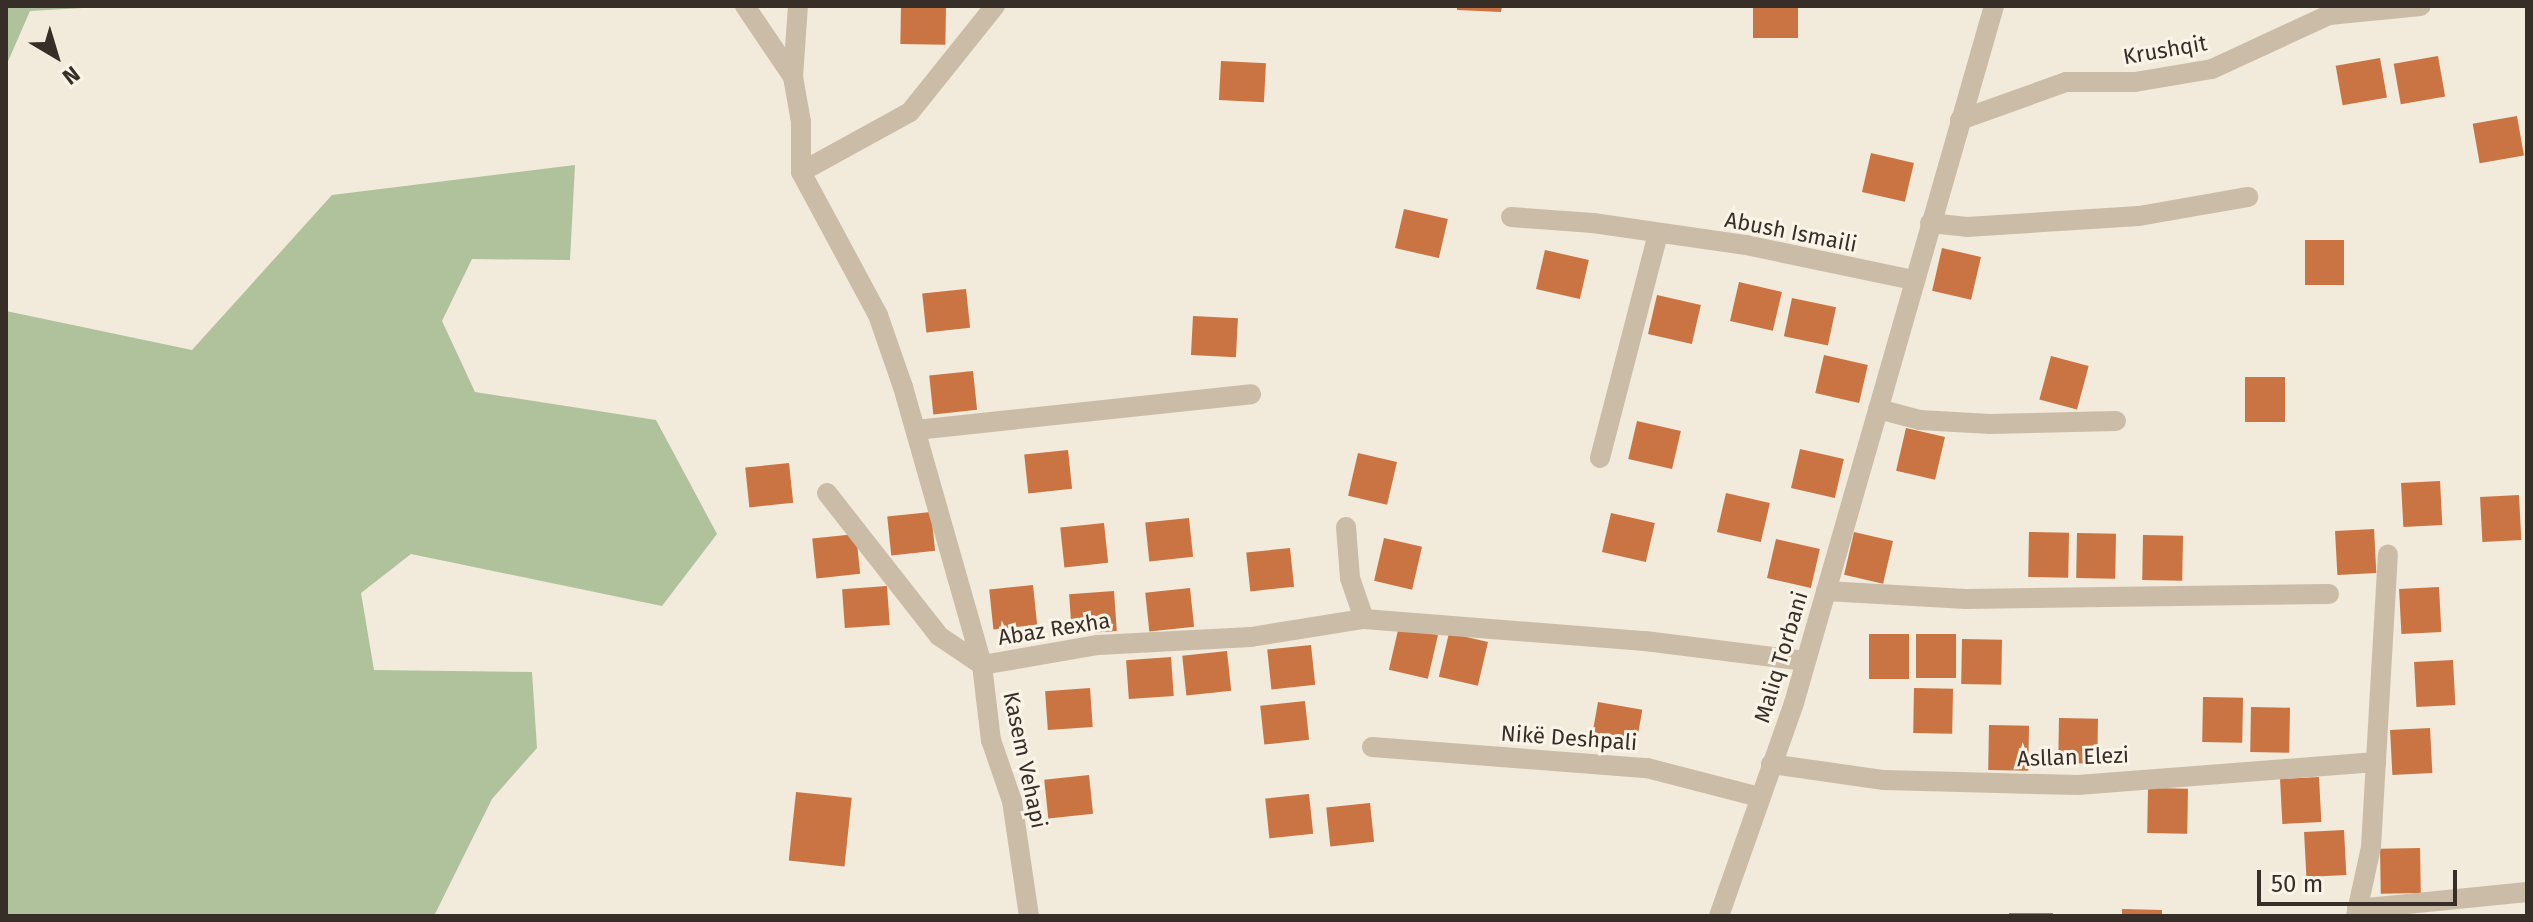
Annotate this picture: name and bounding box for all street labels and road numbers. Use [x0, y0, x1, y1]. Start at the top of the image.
street label: Krushqit [2121, 30, 2209, 70]
street label: Abush Ismaili [1723, 206, 1859, 258]
street label: Maliq Torbani [1749, 588, 1813, 726]
street label: Abaz Rexha [996, 607, 1112, 651]
street label: Kasem Vehapi [998, 689, 1052, 831]
street label: Nikë Deshpali [1500, 720, 1638, 756]
street label: Asllan Elezi [2017, 742, 2129, 772]

